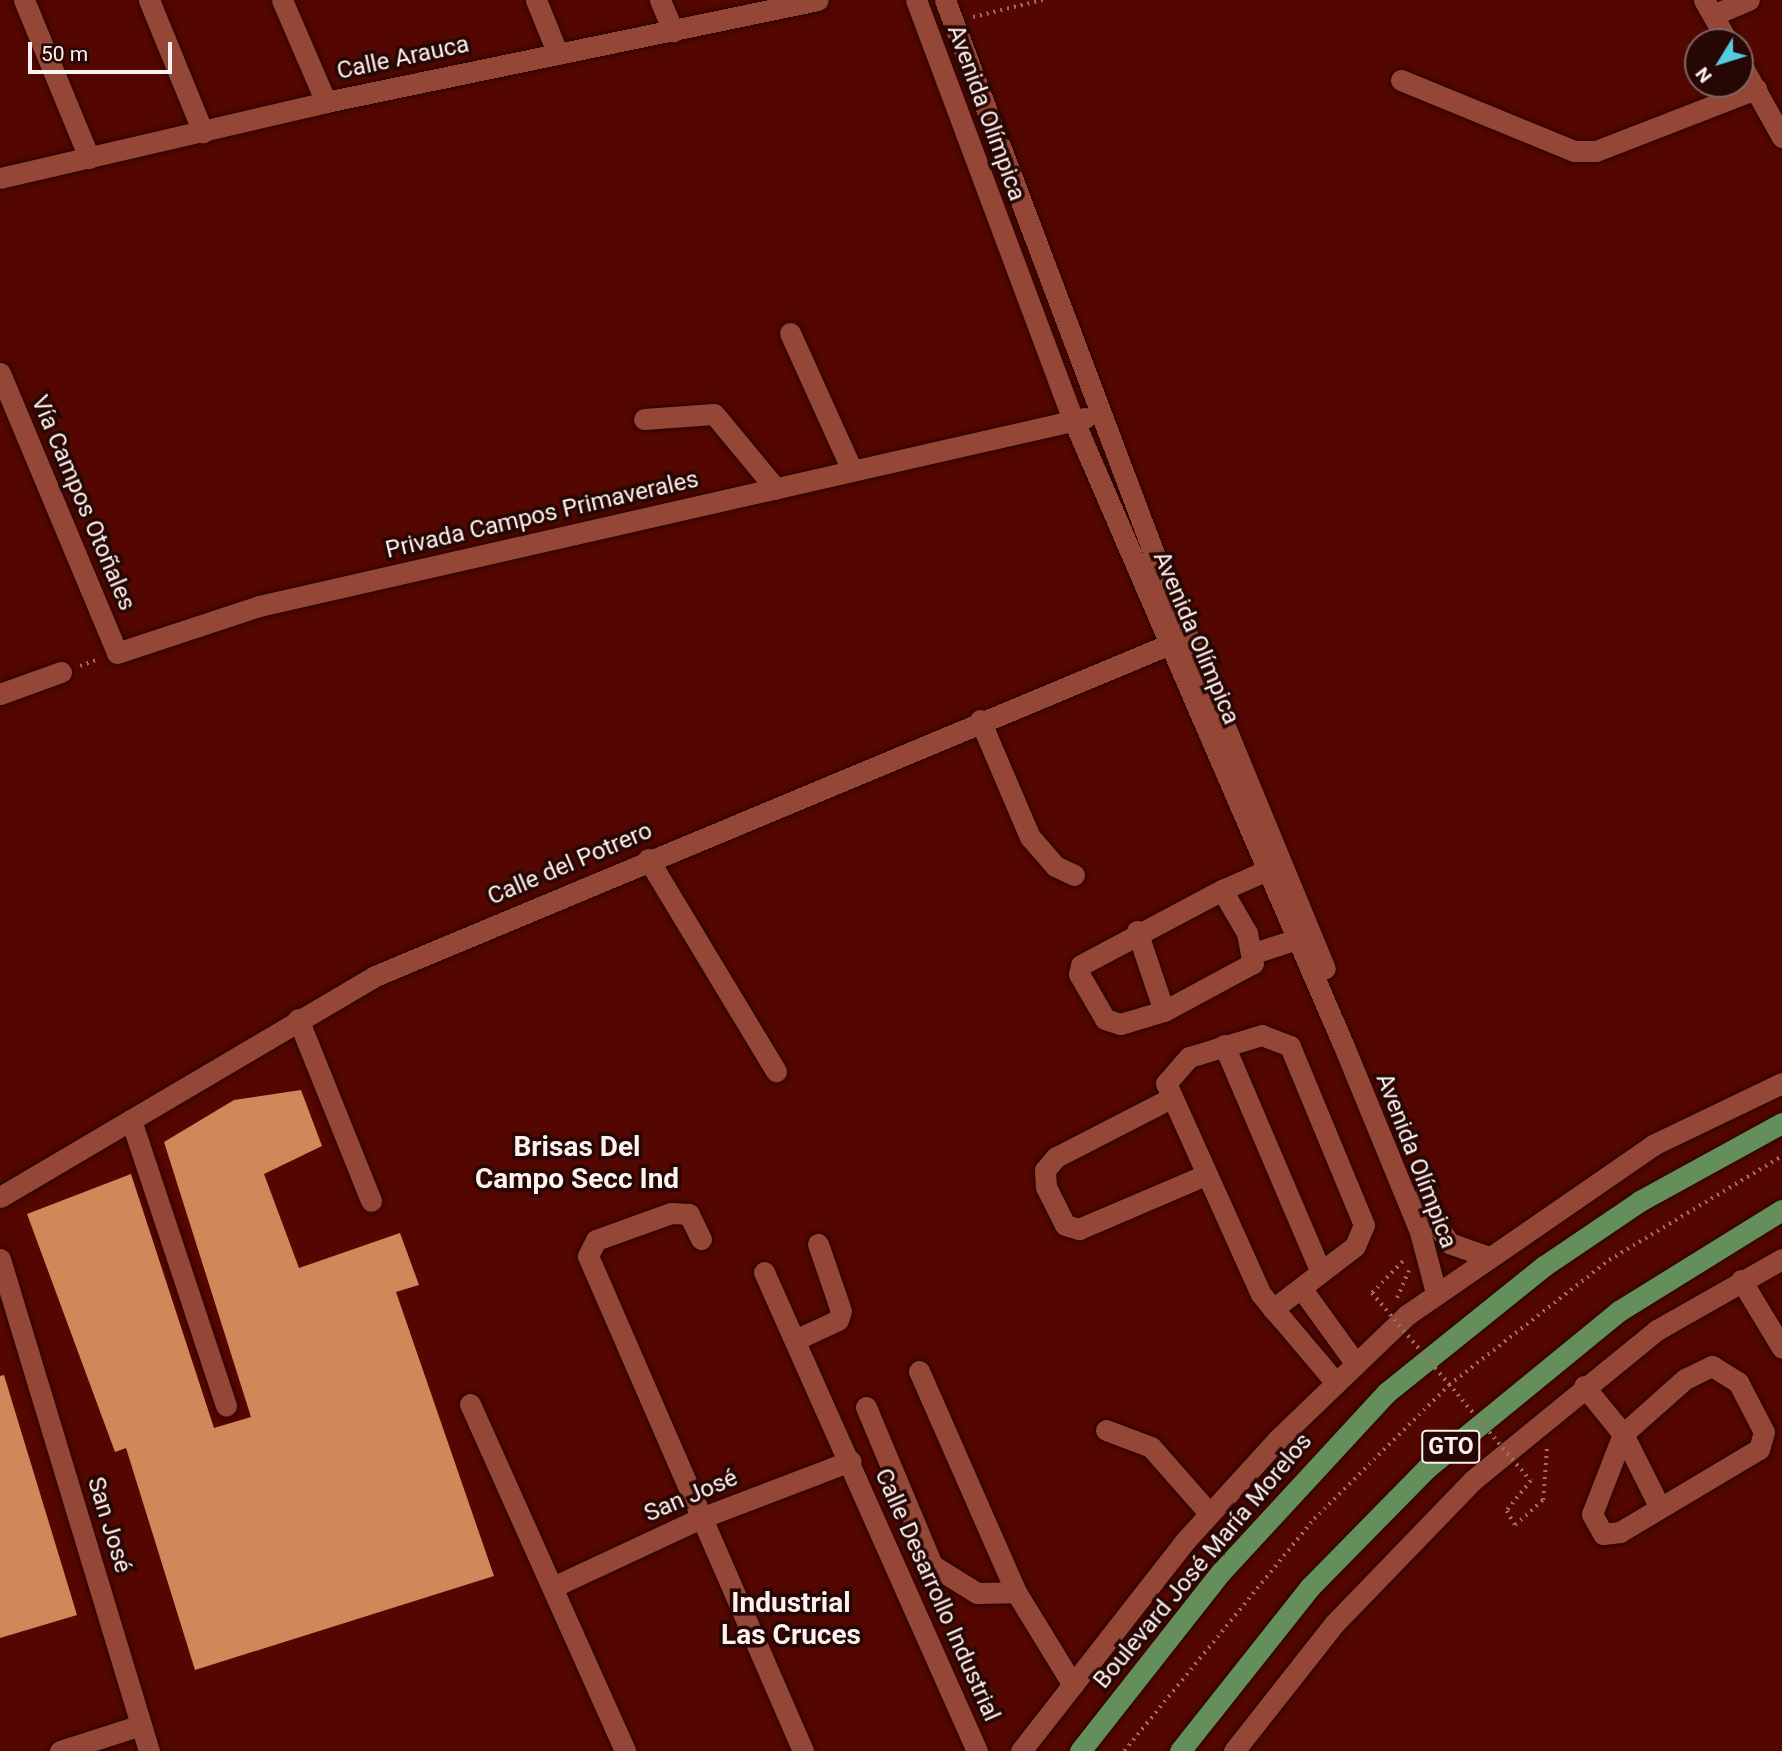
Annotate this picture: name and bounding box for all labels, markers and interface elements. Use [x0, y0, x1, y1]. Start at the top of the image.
street label: Avenida Olímpica [941, 21, 1031, 205]
scale bar [32, 28, 175, 72]
north arrow [1684, 28, 1754, 98]
street label: Calle Arauca [334, 30, 472, 86]
text: 50 m [41, 42, 88, 66]
text: N [1690, 63, 1717, 87]
street label: Vía Campos Otoñales [25, 391, 141, 615]
street label: Privada Campos Primaverales [383, 465, 701, 565]
street label: Avenida Olímpica [1147, 547, 1245, 729]
street label: Calle del Potrero [483, 816, 657, 912]
street label: Avenida Olímpica [1369, 1069, 1463, 1253]
district label: Brisas Del Campo Secc Ind [475, 1130, 679, 1196]
street label: Boulevard José María Morelos [1088, 1427, 1318, 1695]
road number: GTO [1421, 1428, 1481, 1466]
street label: San José [640, 1463, 742, 1529]
street label: Calle Desarrollo Industrial [868, 1464, 1006, 1726]
street label: San José [81, 1474, 137, 1576]
district label: Industrial Las Cruces [721, 1586, 861, 1652]

